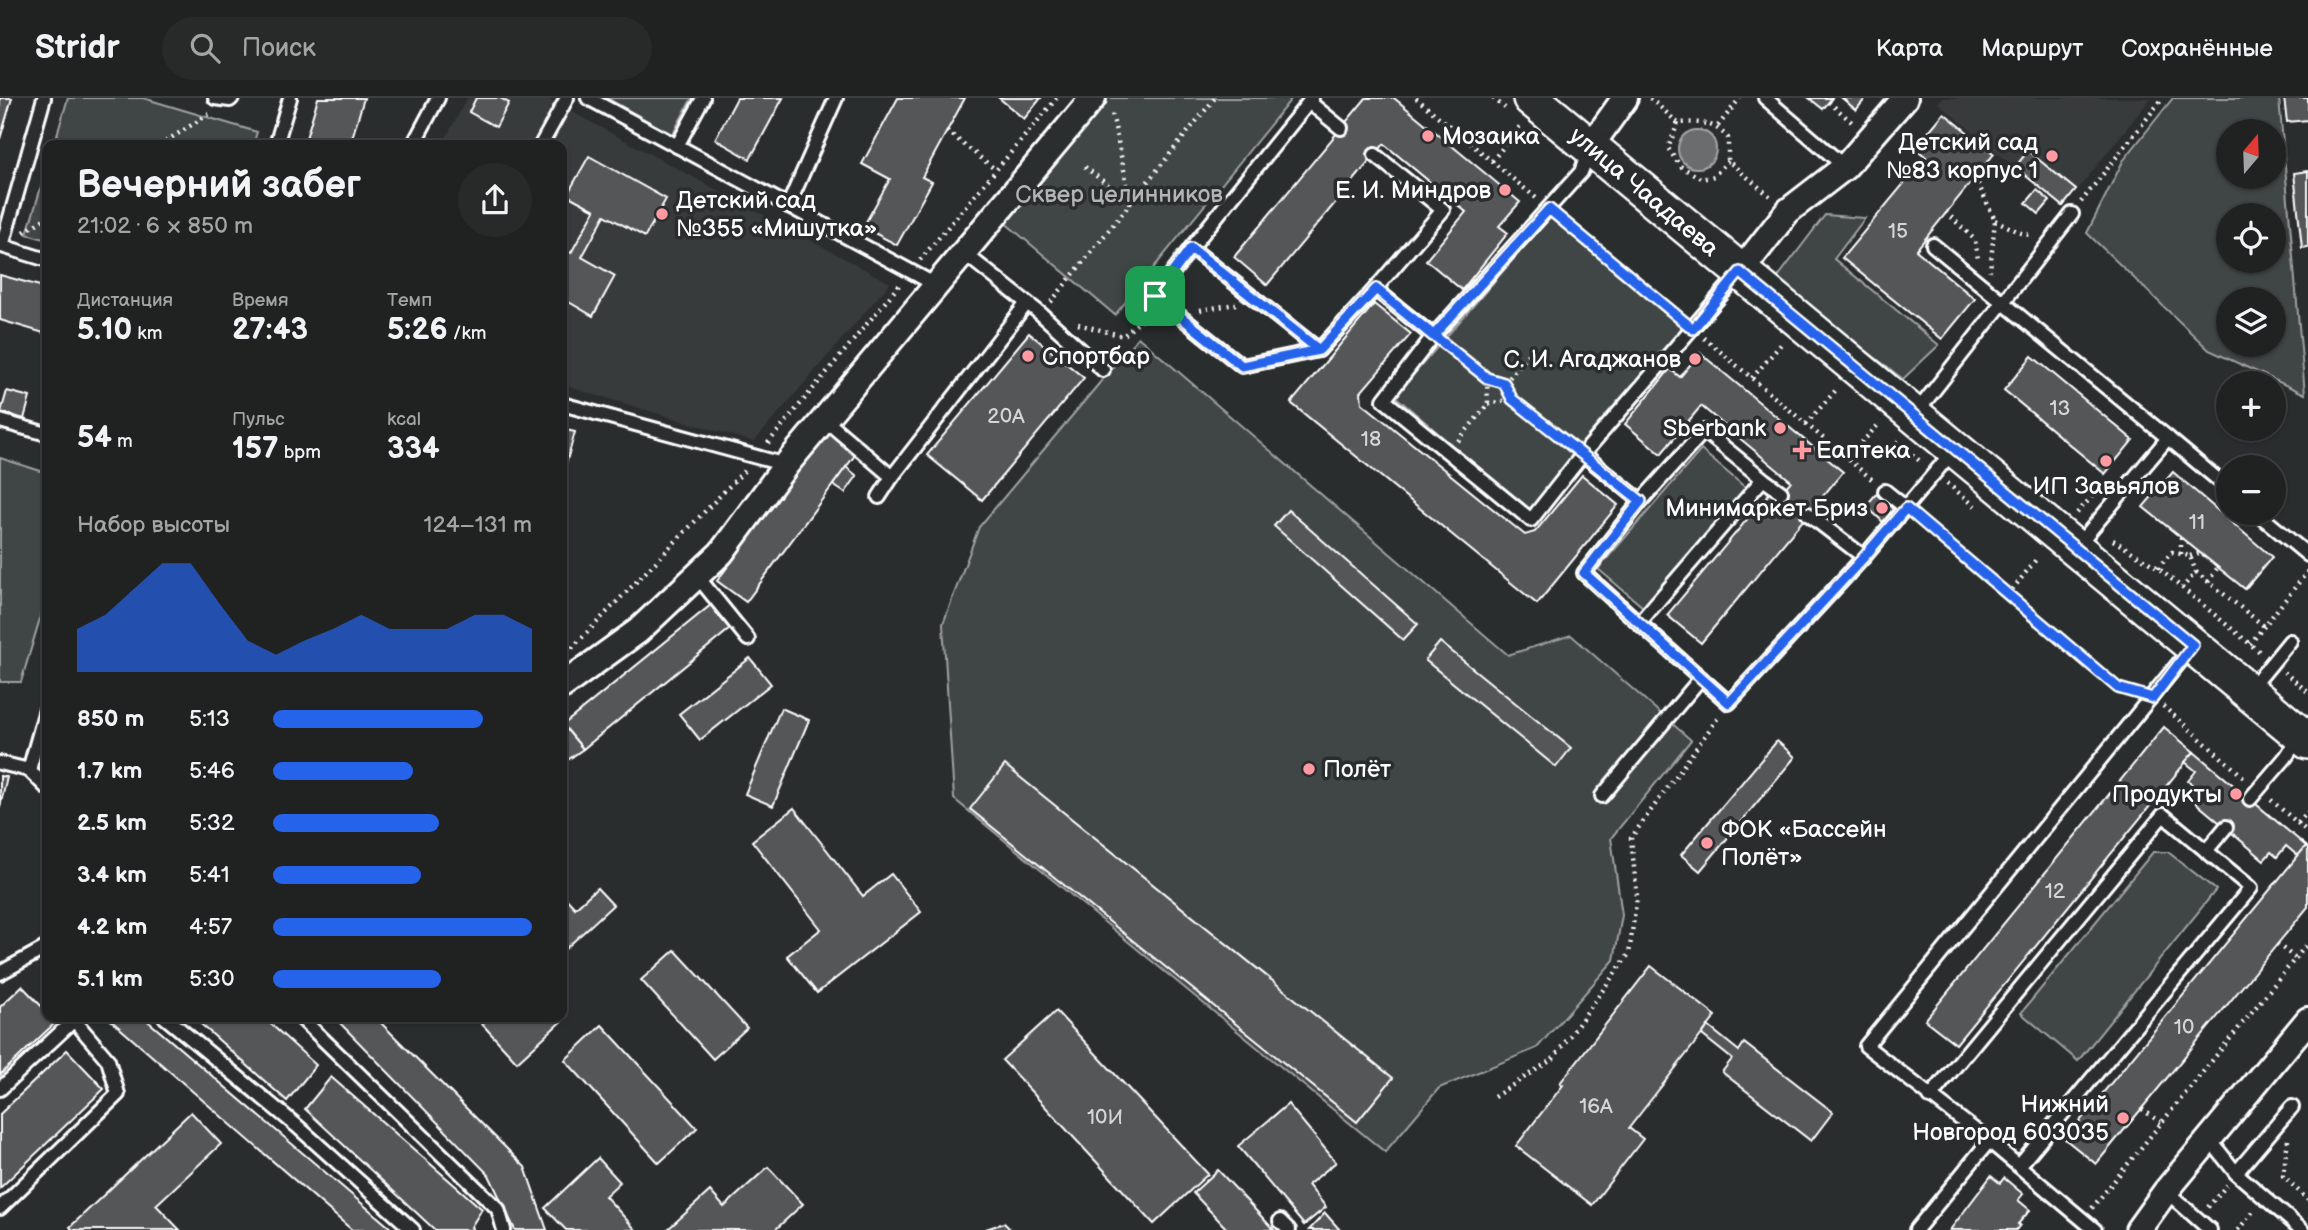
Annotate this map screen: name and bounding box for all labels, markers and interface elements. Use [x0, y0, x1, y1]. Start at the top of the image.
search box [162, 17, 652, 80]
text: Stridr [35, 28, 120, 68]
icon: search [186, 29, 224, 67]
text: Поиск [242, 33, 316, 64]
text: Карта [1876, 34, 1943, 63]
text: Маршрут [1981, 34, 2083, 63]
text: Сохранённые [2121, 34, 2273, 63]
north arrow [2216, 119, 2286, 189]
map controls [2216, 119, 2286, 525]
street label: улица Чаадаева [1563, 121, 1725, 263]
place label: Мозаика [1442, 122, 1540, 151]
marker: Мозаика [1420, 128, 1436, 144]
place label: Детский сад №83 корпус 1 [1886, 128, 2038, 185]
marker: Детский сад №83 корпус 1 [2044, 148, 2060, 164]
text: Вечерний забег [77, 163, 361, 208]
button: share [458, 163, 532, 237]
place label: Е. И. Миндров [1335, 176, 1491, 205]
park label: Сквер целинников [1015, 180, 1223, 209]
marker: Е. И. Миндров [1497, 182, 1513, 198]
place label: Детский сад №355 «Мишутка» [676, 186, 877, 243]
button: locate [2216, 203, 2286, 273]
marker: Детский сад №355 «Мишутка» [654, 206, 670, 222]
text: 21:02 · 6 × 850 m [77, 212, 253, 240]
house number: 15 [1888, 219, 1908, 244]
pin [1125, 266, 1185, 326]
icon: arrive [1136, 277, 1174, 315]
button: layers [2216, 287, 2286, 357]
text: Дистанция [77, 289, 173, 312]
text: Время [232, 289, 288, 312]
text: Темп [387, 289, 432, 312]
text: 5.10 [77, 312, 132, 348]
text: 27:43 [232, 312, 308, 348]
text: 5:26 [387, 312, 448, 348]
text: km [132, 322, 162, 345]
text: /km [448, 322, 486, 345]
place label: Спортбар [1042, 342, 1150, 371]
place label: С. И. Агаджанов [1503, 345, 1681, 374]
marker: Спортбар [1020, 348, 1036, 364]
marker: С. И. Агаджанов [1687, 351, 1703, 367]
button: + [2216, 371, 2286, 441]
house number: 13 [2049, 396, 2071, 421]
house number: 20А [987, 404, 1025, 429]
text: Пульс [232, 408, 285, 431]
text: kcal [387, 408, 421, 431]
place label: Sberbank [1663, 414, 1766, 443]
text: 54 [77, 420, 112, 456]
marker: Sberbank [1772, 420, 1788, 436]
house number: 18 [1361, 427, 1381, 452]
text: m [112, 430, 133, 453]
text: 157 [232, 431, 279, 467]
text: 334 [387, 431, 440, 467]
place label: Еаптека [1816, 436, 1911, 465]
text: bpm [279, 441, 321, 464]
marker: Еаптека [1794, 442, 1810, 458]
marker: ИП Завьялов [2098, 453, 2114, 469]
button: − [2216, 455, 2286, 525]
place label: ИП Завьялов [2033, 472, 2180, 501]
place label: Минимаркет Бриз [1665, 494, 1868, 523]
marker: Минимаркет Бриз [1874, 500, 1890, 516]
house number: 11 [2189, 510, 2205, 535]
text: Набор высоты [77, 511, 230, 539]
text: 124–131 m [424, 511, 532, 539]
text: 850 m [77, 705, 144, 733]
text: 5:13 [189, 705, 230, 733]
place label: Полёт [1323, 755, 1391, 784]
text: 1.7 km [77, 757, 142, 785]
text: 5:46 [189, 757, 235, 785]
marker: Полёт [1301, 761, 1317, 777]
place label: Продукты [2112, 780, 2222, 809]
marker: Продукты [2228, 786, 2244, 802]
text: 2.5 km [77, 809, 147, 837]
text: 5:32 [189, 809, 235, 837]
place label: ФОК «Бассейн Полёт» [1721, 815, 1887, 872]
marker: ФОК «Бассейн Полёт» [1699, 835, 1715, 851]
text: 3.4 km [77, 861, 147, 889]
text: 5:41 [189, 861, 230, 889]
house number: 12 [2045, 879, 2066, 904]
text: 4.2 km [77, 913, 147, 941]
text: 4:57 [189, 913, 232, 941]
text: 5.1 km [77, 965, 143, 993]
text: 5:30 [189, 965, 235, 993]
house number: 10 [2174, 1015, 2194, 1040]
place label: Нижний Новгород 603035 [1912, 1090, 2109, 1147]
house number: 16А [1579, 1094, 1613, 1119]
house number: 10И [1087, 1105, 1123, 1130]
marker: Нижний Новгород 603035 [2115, 1110, 2131, 1126]

